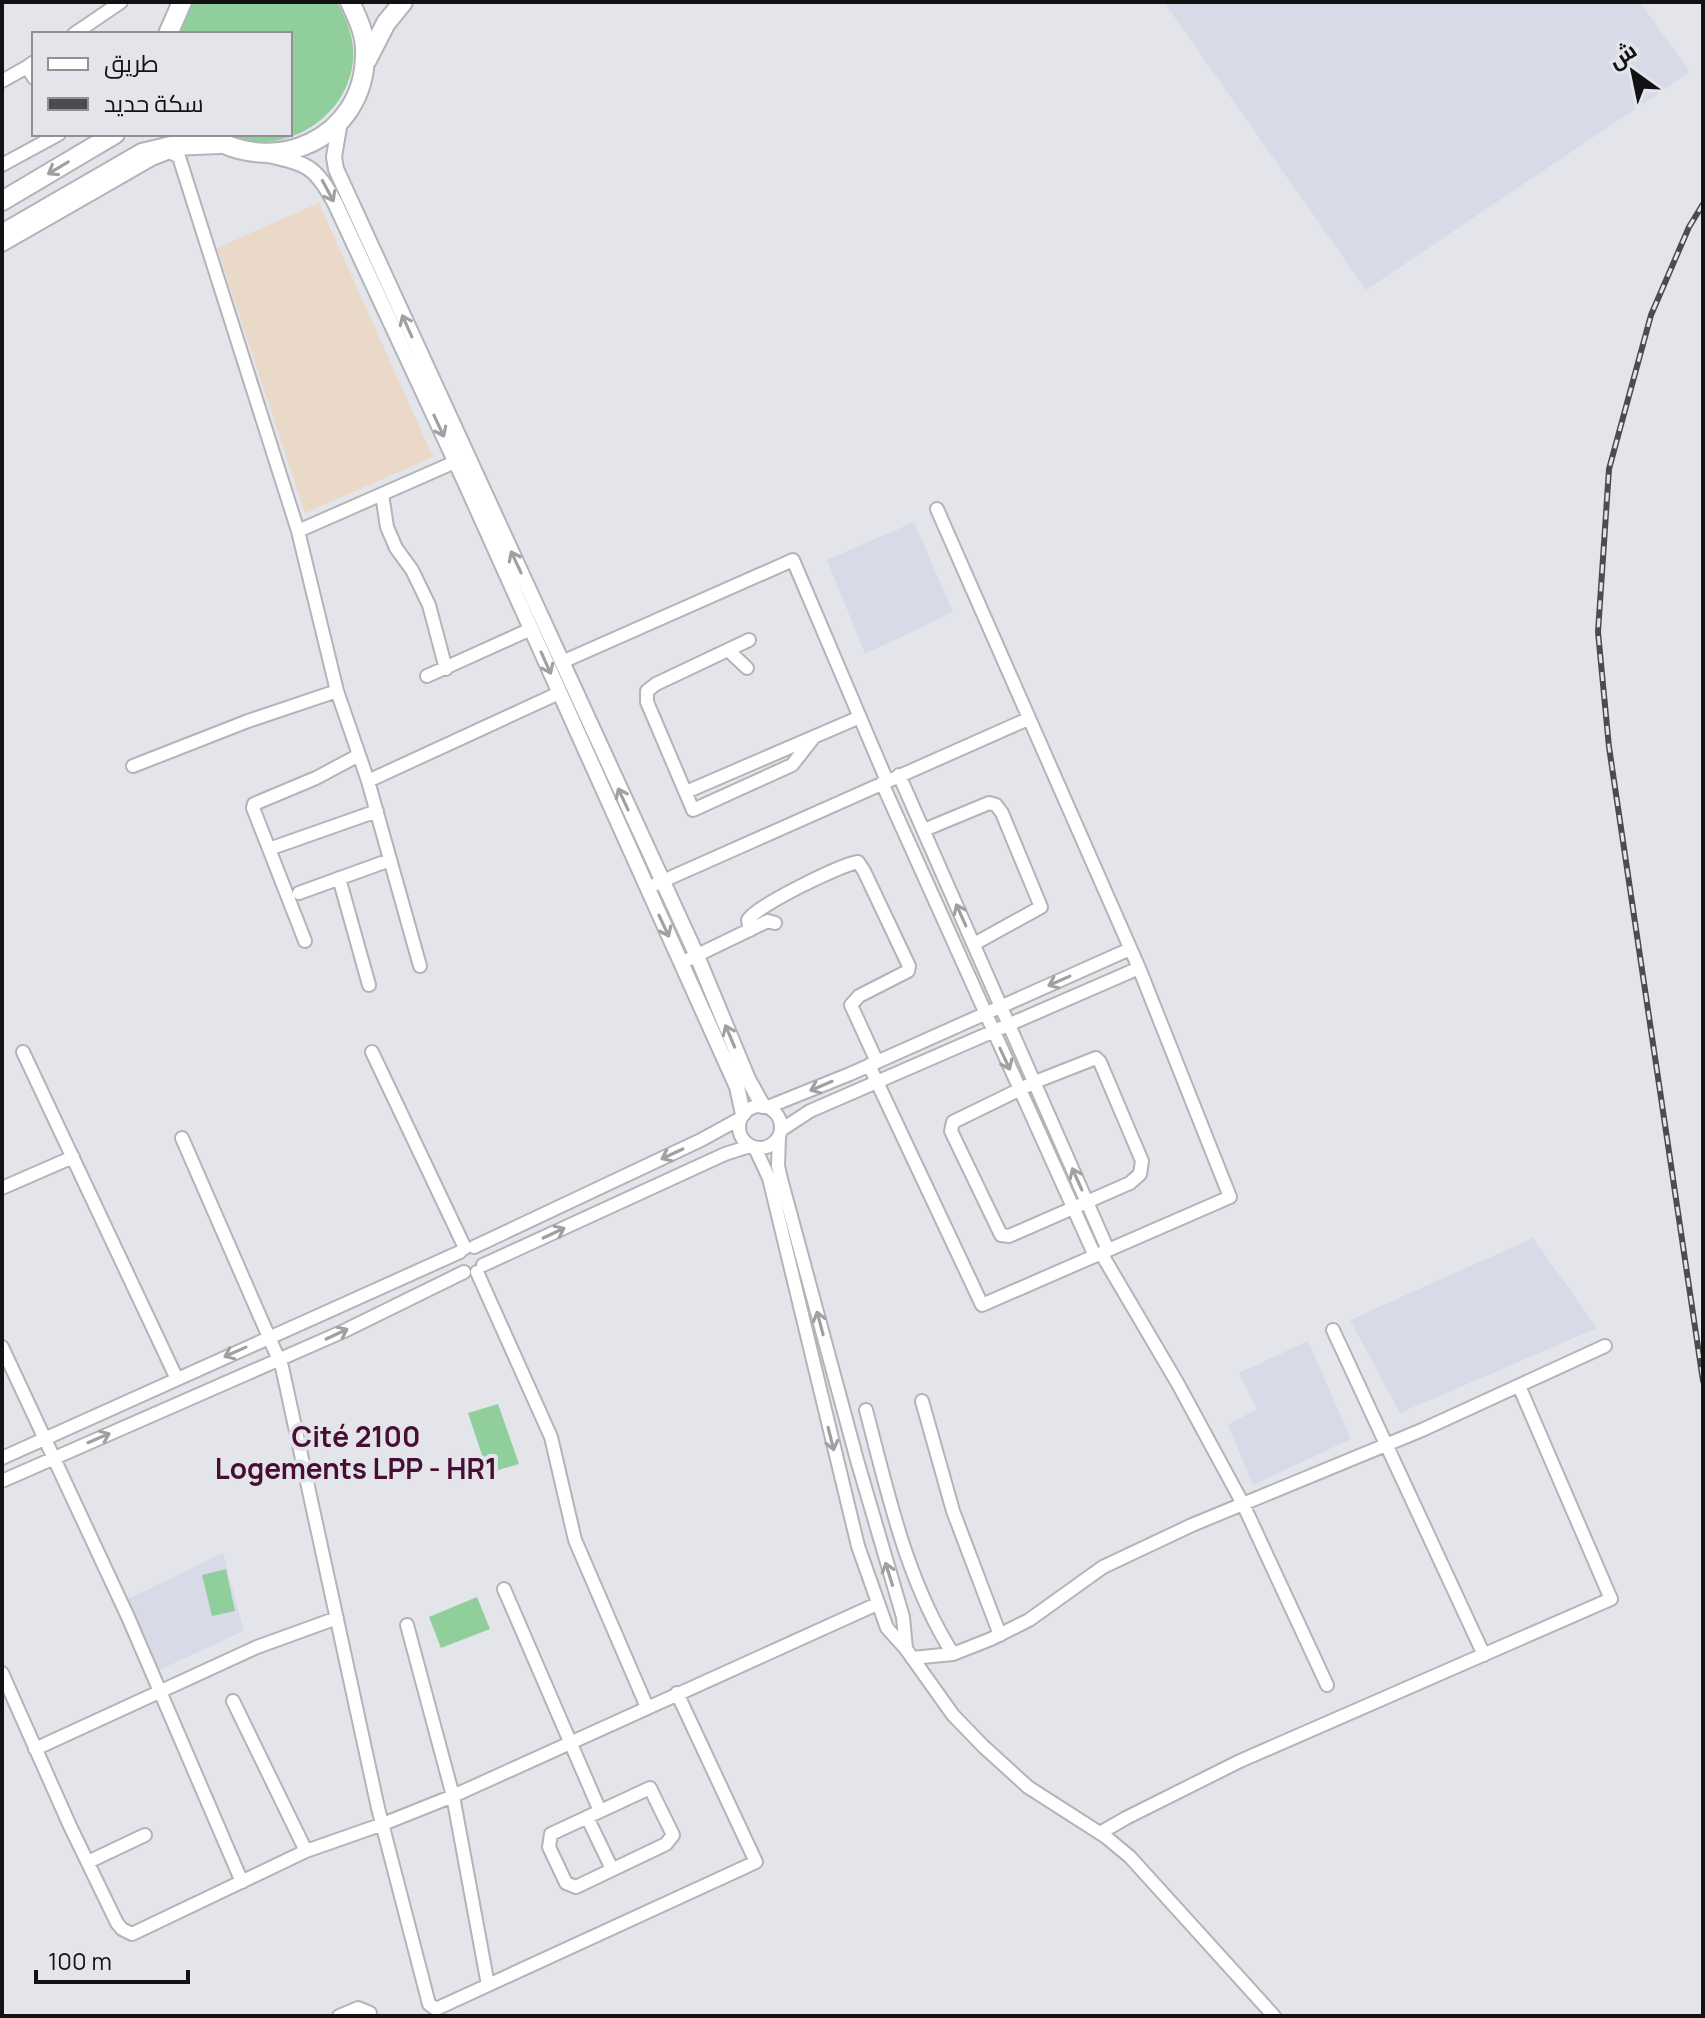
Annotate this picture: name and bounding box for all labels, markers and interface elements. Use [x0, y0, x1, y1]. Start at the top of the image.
legend [32, 32, 292, 136]
north arrow [1593, 32, 1673, 112]
text: ش [1602, 35, 1642, 75]
text: طريق [104, 46, 159, 79]
text: سكة حديد [104, 86, 204, 119]
one-way arrow [47, 160, 70, 176]
one-way arrow [321, 179, 337, 202]
one-way arrow [399, 314, 414, 338]
one-way arrow [432, 414, 447, 438]
one-way arrow [508, 550, 523, 574]
one-way arrow [539, 651, 554, 675]
one-way arrow [615, 787, 630, 811]
one-way arrow [953, 903, 968, 928]
one-way arrow [657, 914, 672, 938]
one-way arrow [1047, 974, 1071, 989]
one-way arrow [722, 1024, 736, 1049]
one-way arrow [998, 1047, 1013, 1071]
one-way arrow [809, 1080, 834, 1094]
one-way arrow [660, 1147, 684, 1162]
one-way arrow [1069, 1167, 1084, 1191]
one-way arrow [541, 1224, 566, 1239]
one-way arrow [811, 1311, 826, 1337]
one-way arrow [325, 1326, 349, 1341]
one-way arrow [223, 1345, 247, 1360]
district label: Cité 2100 Logements LPP - HR1 [215, 1417, 497, 1487]
one-way arrow [825, 1426, 840, 1452]
one-way arrow [86, 1430, 111, 1445]
one-way arrow [881, 1561, 896, 1586]
scale bar [36, 1934, 188, 1984]
text: 100 m [48, 1944, 112, 1977]

